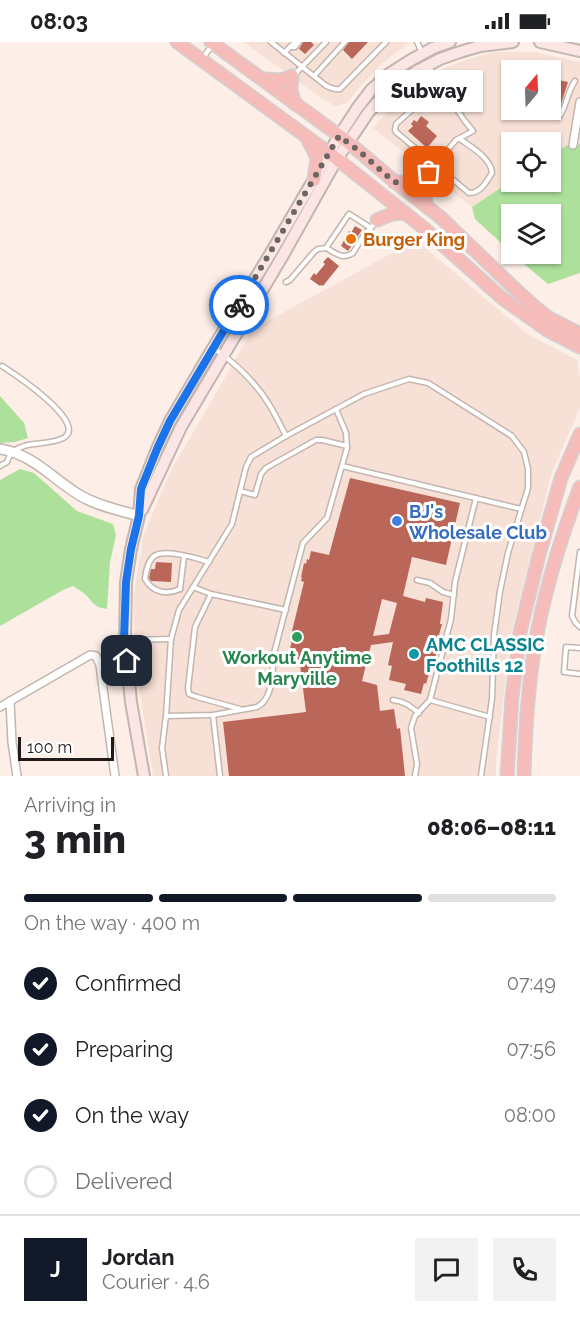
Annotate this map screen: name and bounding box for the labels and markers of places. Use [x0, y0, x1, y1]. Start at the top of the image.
callout: Subway [375, 70, 483, 112]
pin [403, 146, 454, 197]
place label: Burger King [363, 229, 465, 250]
marker: Burger King [344, 232, 358, 246]
place label: BJ's Wholesale Club [409, 501, 547, 543]
marker: BJ's Wholesale Club [390, 514, 404, 528]
marker: Workout Anytime Maryville [290, 630, 304, 644]
place label: AMC CLASSIC Foothills 12 [426, 634, 545, 676]
pin [101, 635, 152, 686]
place label: Workout Anytime Maryville [222, 647, 372, 689]
marker: AMC CLASSIC Foothills 12 [407, 647, 421, 661]

